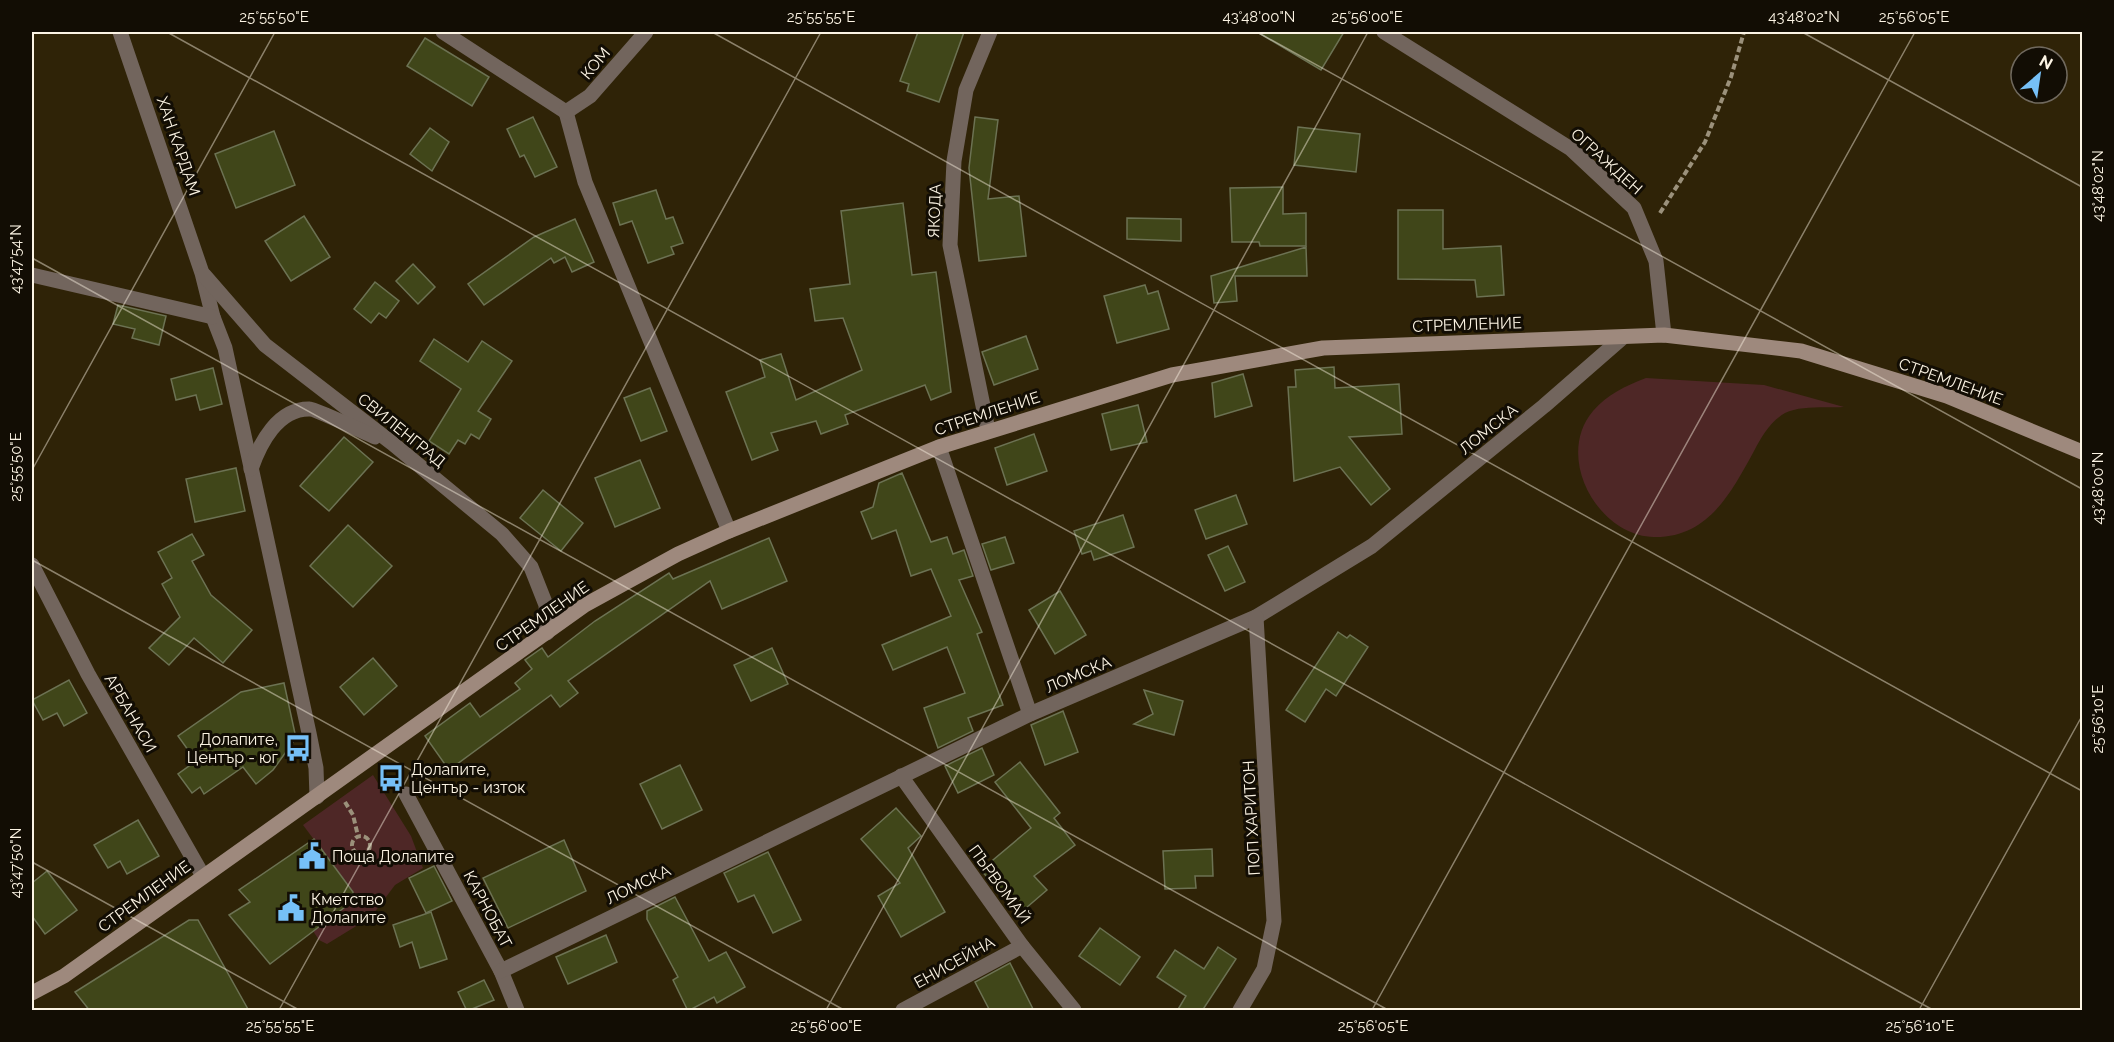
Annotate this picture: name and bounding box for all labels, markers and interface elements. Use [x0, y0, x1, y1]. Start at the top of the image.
text: 25°55'50"E [239, 8, 309, 26]
text: 25°55'55"E [787, 8, 855, 26]
text: 43°48'00"N [1223, 8, 1295, 26]
text: 25°56'00"E [1331, 8, 1403, 26]
text: 43°48'02"N [1768, 8, 1840, 26]
text: 25°56'05"E [1879, 8, 1949, 26]
street label: КОМ [577, 44, 614, 83]
north arrow [2009, 45, 2069, 105]
text: N [2036, 51, 2056, 74]
street label: ХАН КАРДАМ [153, 94, 204, 198]
street label: ОГРАЖДЕН [1567, 124, 1646, 198]
text: 43°48'02"N [2089, 150, 2107, 222]
street label: ЯКОДА [924, 183, 945, 239]
text: 43°47'54"N [7, 224, 25, 294]
street label: СТРЕМЛЕНИЕ [1412, 313, 1522, 336]
street label: СТРЕМЛЕНИЕ [1896, 354, 2006, 409]
street label: СТРЕМЛЕНИЕ [932, 387, 1042, 439]
street label: СВИЛЕНГРАД [354, 389, 449, 472]
street label: ЛОМСКА [1455, 400, 1521, 459]
text: 25°55'50"E [7, 432, 25, 502]
text: 43°48'00"N [2089, 452, 2107, 524]
street label: СТРЕМЛЕНИЕ [492, 577, 593, 656]
street label: ЛОМСКА [1042, 652, 1114, 697]
street label: АРБАНАСИ [101, 671, 161, 756]
text: 25°56'10"E [2089, 685, 2107, 753]
place label: Долапите, Център - юг [187, 730, 279, 767]
bus stop icon: Долапите, Център - юг [283, 733, 313, 763]
place label: Долапите, Център - изток [411, 760, 526, 797]
street label: ПОП ХАРИТОН [1239, 760, 1264, 876]
bus stop icon: Долапите, Център - изток [376, 763, 406, 793]
text: 43°47'50"N [7, 828, 25, 898]
public building icon: Поща Долапите [297, 841, 327, 871]
street label: ПЪРВОМАЙ [965, 841, 1034, 927]
place label: Поща Долапите [332, 847, 454, 866]
street label: СТРЕМЛЕНИЕ [94, 856, 194, 936]
street label: ЛОМСКА [603, 861, 674, 908]
street label: КАРНОБАТ [459, 867, 516, 951]
place label: Кметство Долапите [311, 890, 386, 927]
public building icon: Кметство Долапите [276, 893, 306, 923]
street label: ЕНИСЕЙНА [911, 932, 998, 992]
text: 25°55'55"E [246, 1017, 314, 1035]
text: 25°56'00"E [790, 1017, 862, 1035]
text: 25°56'05"E [1338, 1017, 1408, 1035]
text: 25°56'10"E [1886, 1017, 1954, 1035]

